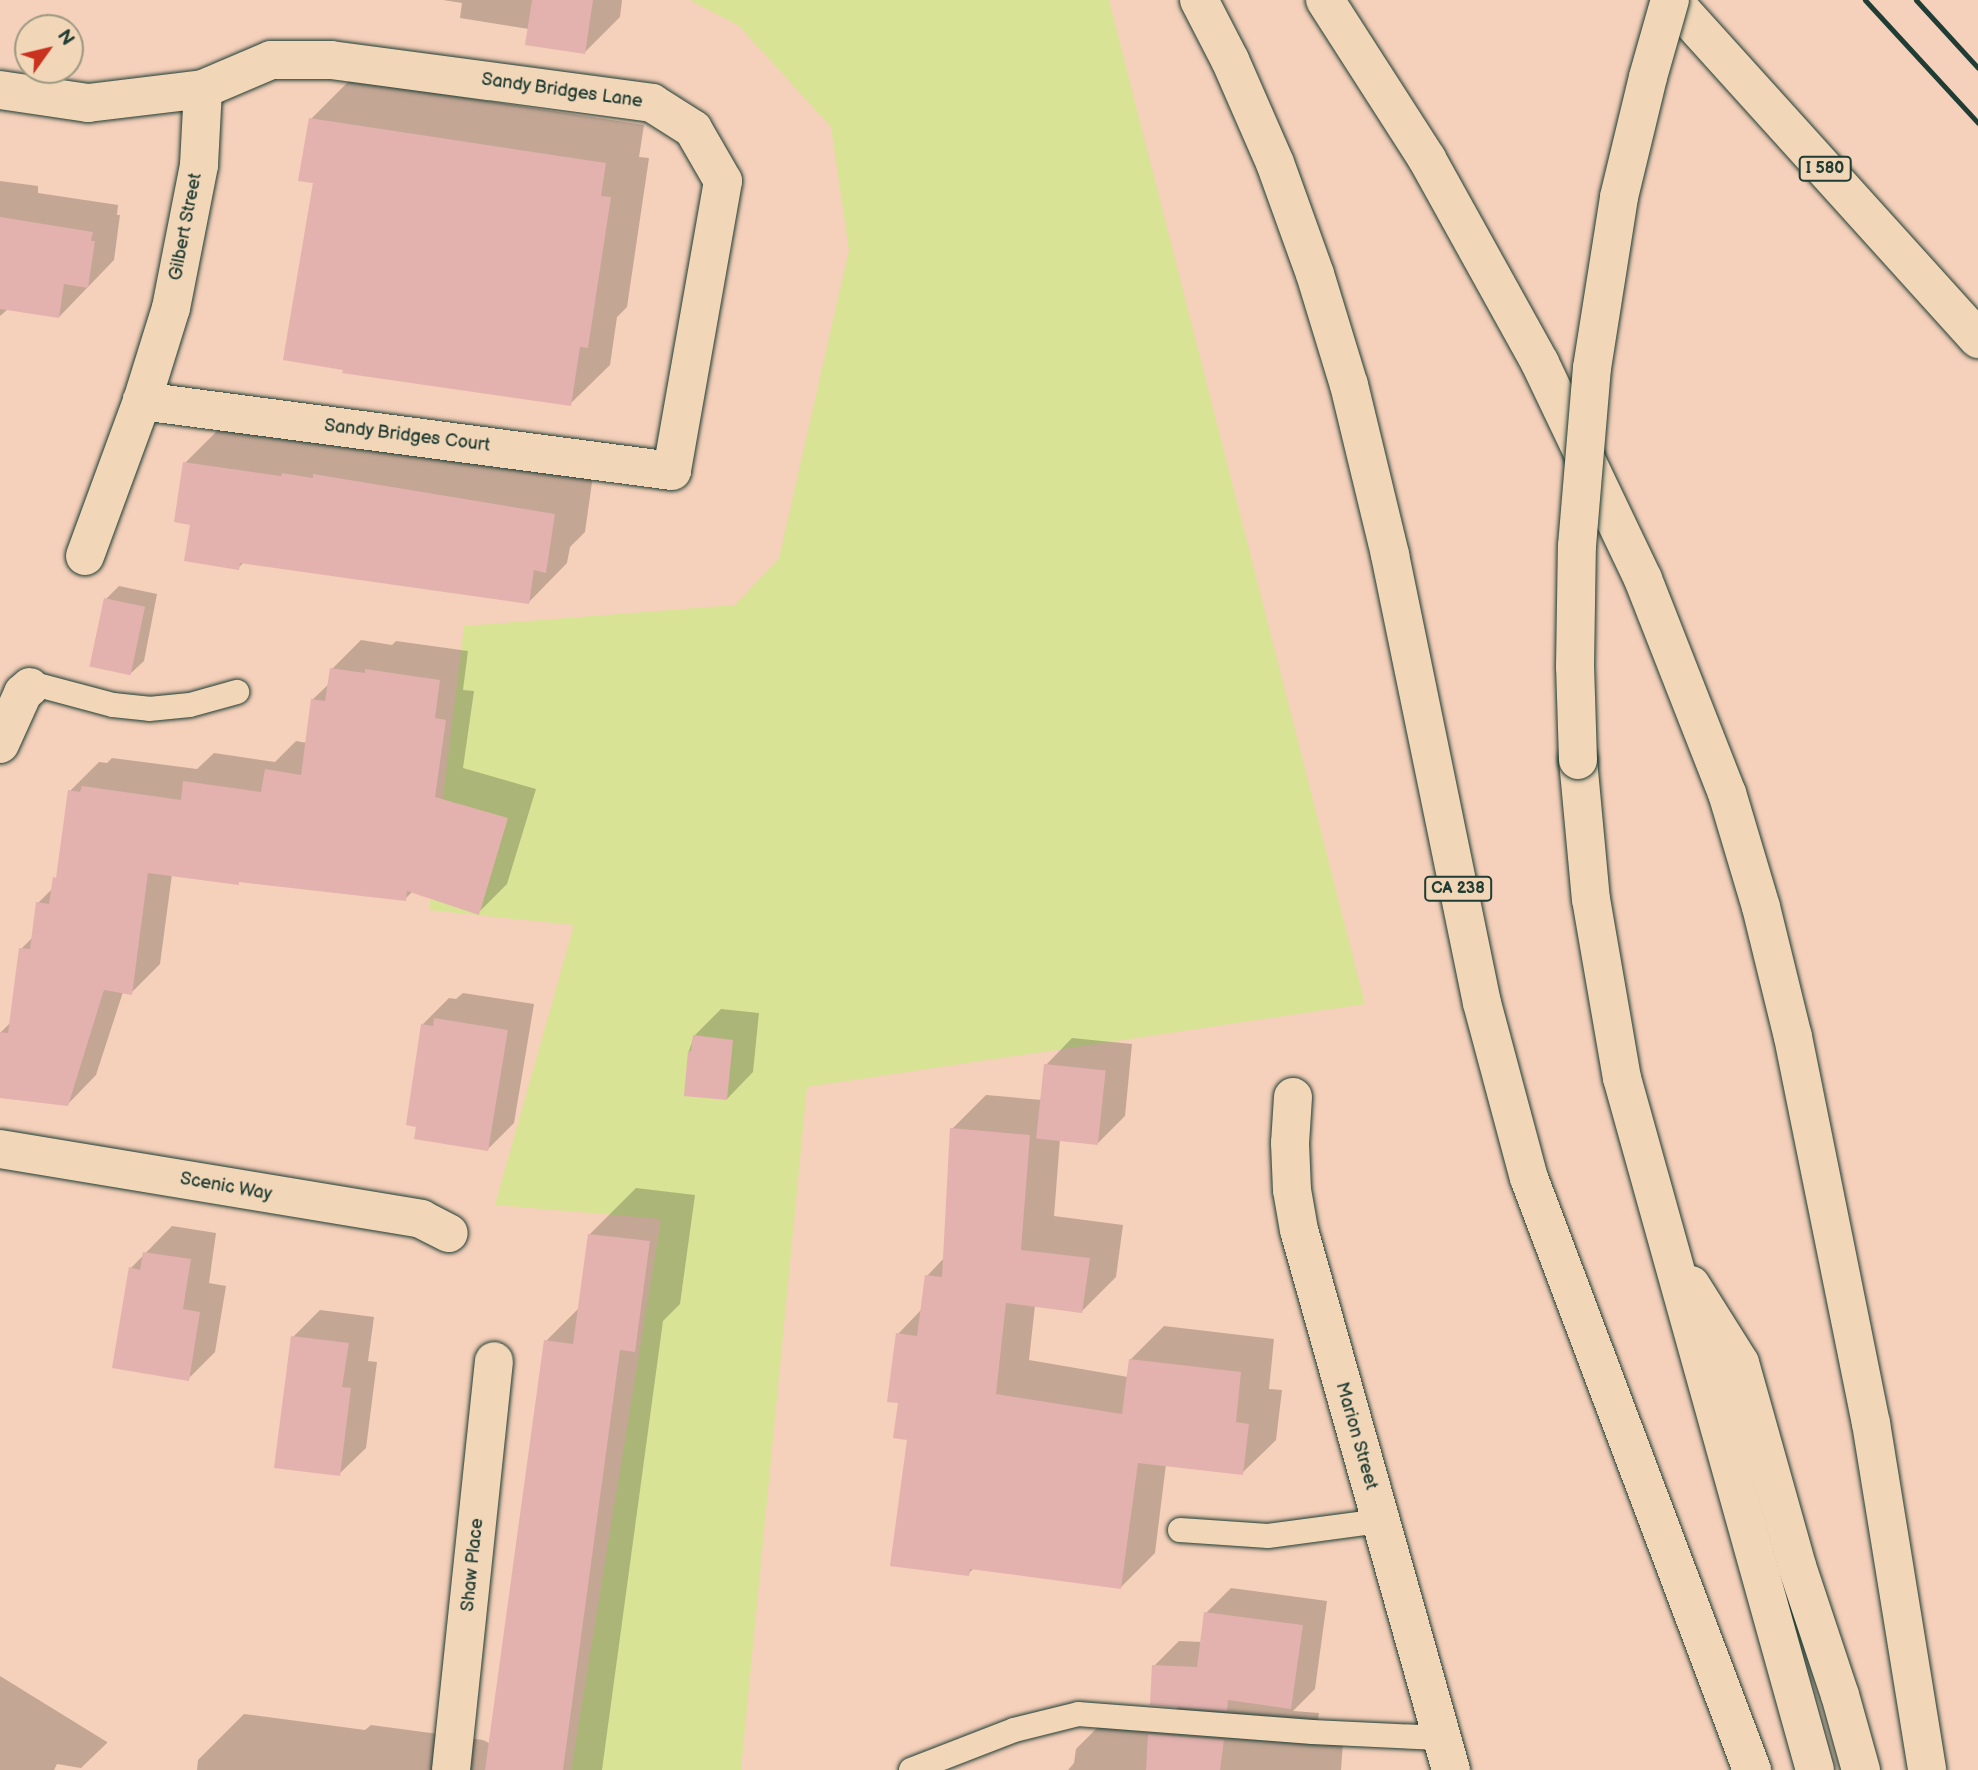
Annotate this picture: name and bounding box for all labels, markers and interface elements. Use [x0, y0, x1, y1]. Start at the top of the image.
north arrow [14, 14, 84, 84]
text: N [52, 26, 79, 50]
street label: Sandy Bridges Lane [480, 69, 644, 113]
road number: I 580 [1797, 156, 1853, 182]
street label: Gilbert Street [165, 171, 207, 283]
street label: Sandy Bridges Court [322, 415, 492, 457]
road number: CA 238 [1423, 876, 1493, 902]
street label: Scenic Way [178, 1168, 274, 1206]
street label: Marion Street [1330, 1380, 1382, 1492]
street label: Shaw Place [457, 1517, 489, 1613]

